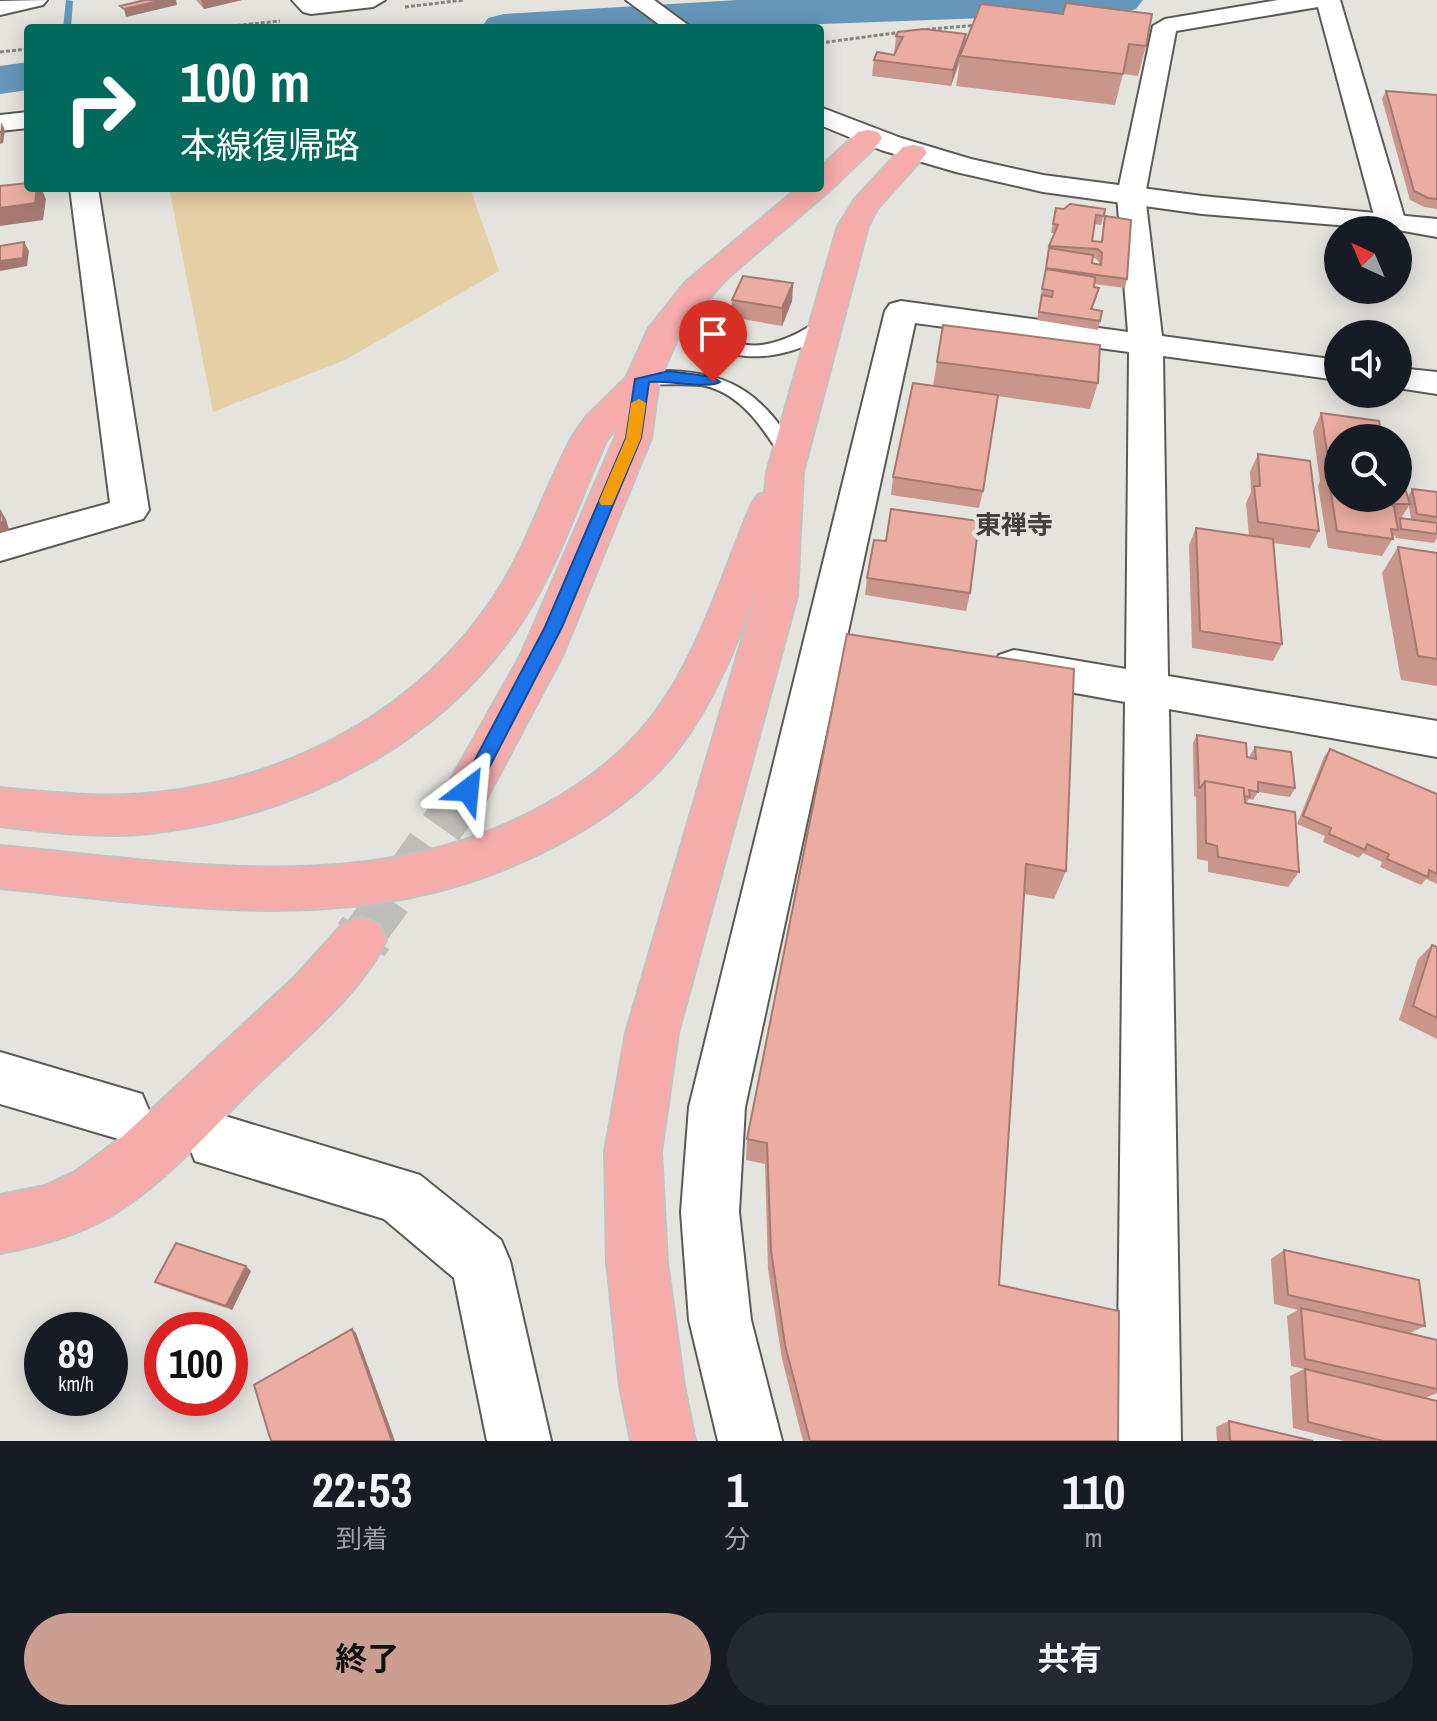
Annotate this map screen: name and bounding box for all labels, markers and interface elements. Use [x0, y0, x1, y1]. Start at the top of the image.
text: 100 m [180, 44, 310, 119]
icon: right [48, 56, 152, 160]
text: 本線復帰路 [180, 121, 360, 169]
north arrow [1324, 216, 1412, 304]
map controls [1324, 216, 1412, 512]
pin [679, 300, 747, 382]
icon: arrive [691, 312, 735, 356]
button: sound [1324, 320, 1412, 408]
button: search [1324, 424, 1412, 512]
district label: 東禅寺 [975, 507, 1053, 542]
position arrow [426, 748, 510, 832]
speed limit sign: 100 [144, 1312, 248, 1416]
text: 89 [58, 1327, 94, 1380]
text: km/h [58, 1370, 94, 1397]
text: 22:53 [312, 1457, 412, 1522]
text: 1 [726, 1457, 748, 1522]
text: 110 [1062, 1459, 1125, 1524]
text: m [1085, 1520, 1102, 1555]
text: 到着 [336, 1521, 388, 1556]
text: 分 [724, 1521, 750, 1556]
button: 終了 [24, 1613, 711, 1705]
button: 共有 [727, 1613, 1413, 1705]

